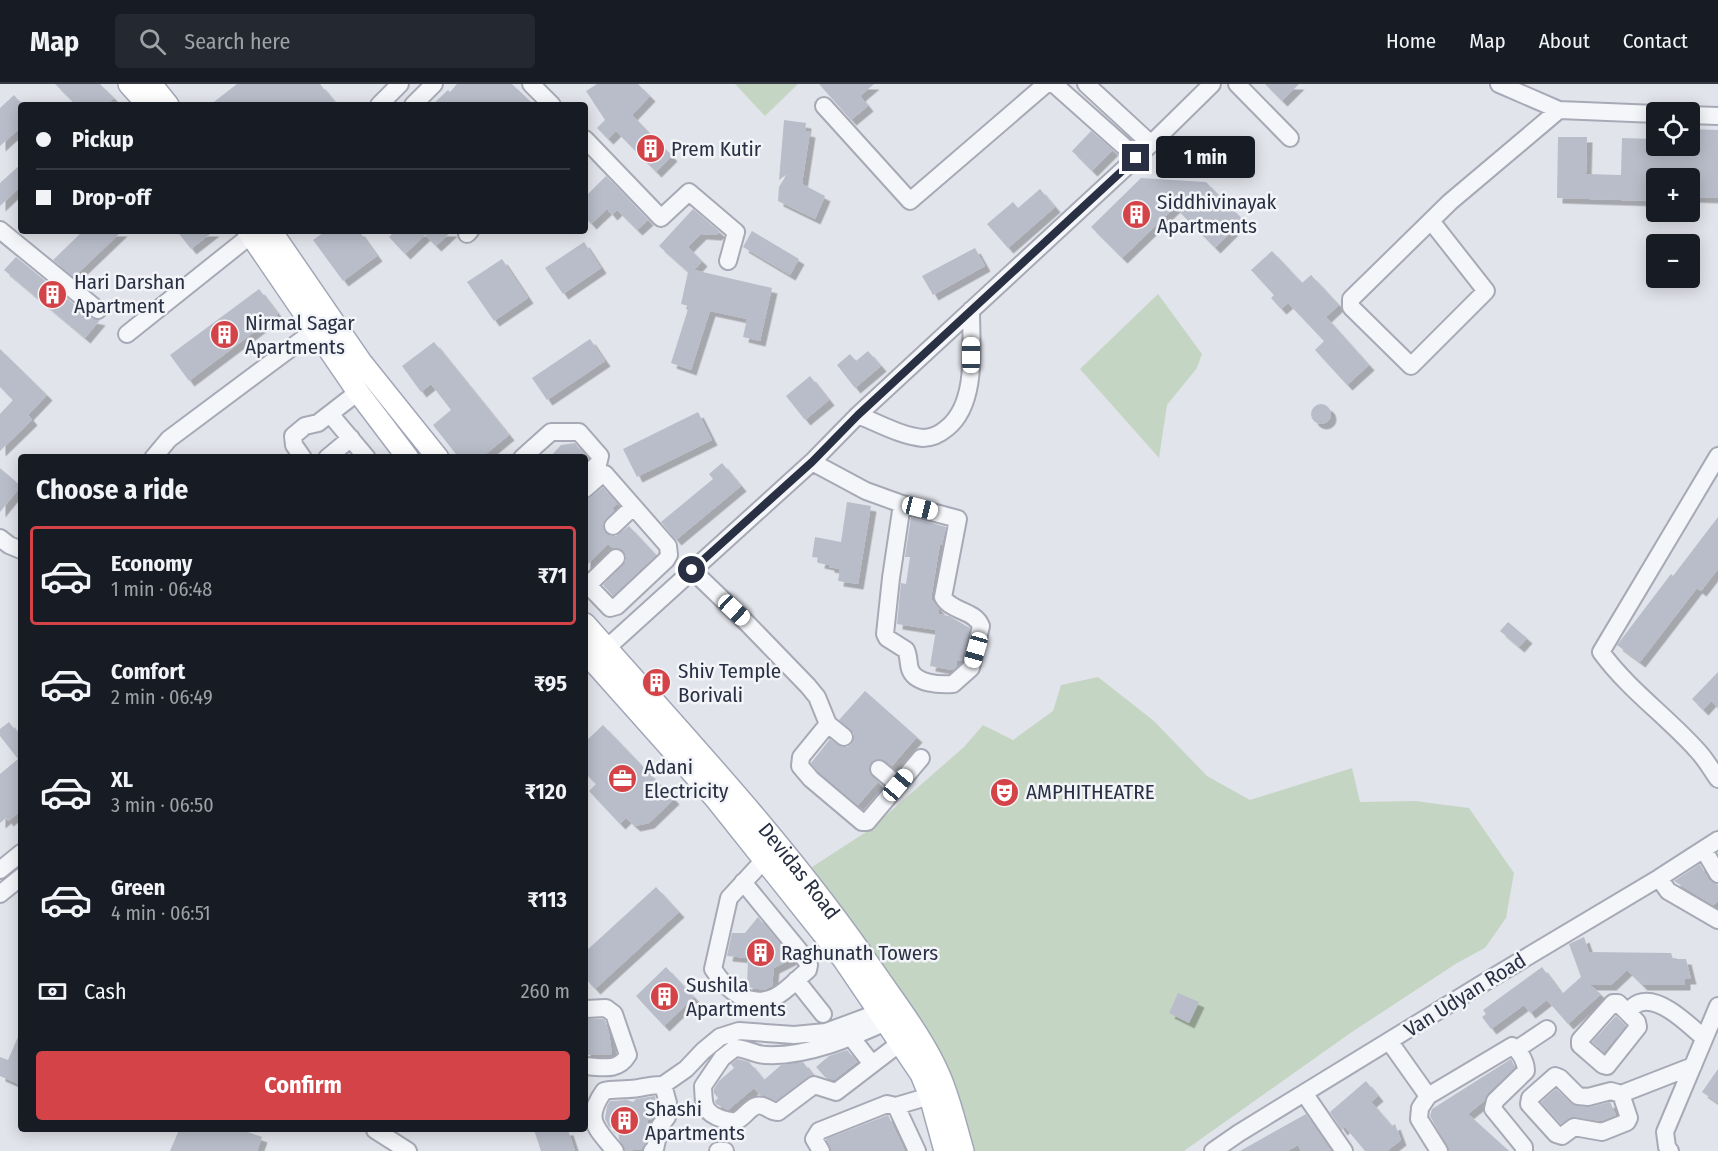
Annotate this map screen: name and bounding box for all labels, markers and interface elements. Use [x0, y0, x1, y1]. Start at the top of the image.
search box [115, 14, 535, 68]
text: Map [30, 25, 79, 58]
icon: search [136, 25, 169, 58]
text: Search here [184, 28, 290, 55]
text: Home [1386, 28, 1436, 54]
text: Map [1469, 28, 1506, 54]
text: About [1539, 28, 1590, 54]
text: Contact [1623, 28, 1688, 54]
map controls [1646, 102, 1700, 288]
button: locate [1646, 102, 1700, 156]
text: Pickup [72, 126, 134, 153]
building icon: Prem Kutir [634, 133, 666, 165]
place label: Prem Kutir [671, 136, 762, 162]
callout: 1 min [1157, 137, 1256, 179]
route end [1122, 144, 1149, 171]
text: 1 min [1184, 145, 1227, 169]
button: + [1646, 168, 1700, 222]
text: Drop-off [72, 184, 151, 211]
place label: Siddhivinayak Apartments [1157, 189, 1277, 239]
building icon: Siddhivinayak Apartments [1120, 198, 1152, 230]
button: − [1646, 234, 1700, 288]
place label: Hari Darshan Apartment [74, 269, 185, 319]
building icon: Hari Darshan Apartment [37, 278, 69, 310]
place label: Nirmal Sagar Apartments [245, 310, 355, 360]
building icon: Nirmal Sagar Apartments [208, 319, 240, 351]
car [962, 337, 980, 373]
text: Choose a ride [36, 474, 188, 506]
car [900, 495, 940, 521]
icon: car [39, 549, 93, 603]
text: Economy [111, 550, 192, 577]
route start [678, 556, 705, 583]
text: ₹71 [538, 562, 567, 589]
text: 1 min · 06:48 [111, 577, 212, 601]
car [715, 591, 753, 629]
car [962, 630, 990, 670]
icon: car [39, 657, 93, 711]
text: Comfort [111, 658, 185, 685]
place label: Shiv Temple Borivali [678, 658, 781, 708]
building icon: Shiv Temple Borivali [641, 667, 673, 699]
text: ₹95 [534, 670, 567, 697]
text: 2 min · 06:49 [111, 685, 213, 709]
place label: Adani Electricity [644, 754, 729, 804]
office icon: Adani Electricity [607, 763, 639, 795]
icon: car [39, 765, 93, 819]
car [880, 765, 916, 805]
text: XL [111, 766, 133, 793]
theatre icon: AMPHITHEATRE [989, 776, 1021, 808]
text: ₹120 [525, 778, 567, 805]
place label: AMPHITHEATRE [1026, 779, 1155, 805]
text: 3 min · 06:50 [111, 793, 214, 817]
street label: Devidas Road [753, 818, 845, 925]
icon: car [39, 873, 93, 927]
text: Green [111, 874, 165, 901]
text: ₹113 [528, 886, 567, 913]
text: 4 min · 06:51 [111, 901, 211, 925]
building icon: Raghunath Towers [744, 937, 776, 969]
place label: Raghunath Towers [781, 940, 938, 966]
street label: Van Udyan Road [1399, 947, 1531, 1043]
place label: Sushila Apartments [686, 972, 786, 1022]
icon: cash [36, 975, 69, 1008]
text: Cash [84, 978, 127, 1005]
text: 260 m [521, 979, 570, 1003]
building icon: Sushila Apartments [649, 981, 681, 1013]
button: Confirm [36, 1051, 570, 1120]
place label: Shashi Apartments [645, 1096, 745, 1146]
building icon: Shashi Apartments [608, 1105, 640, 1137]

